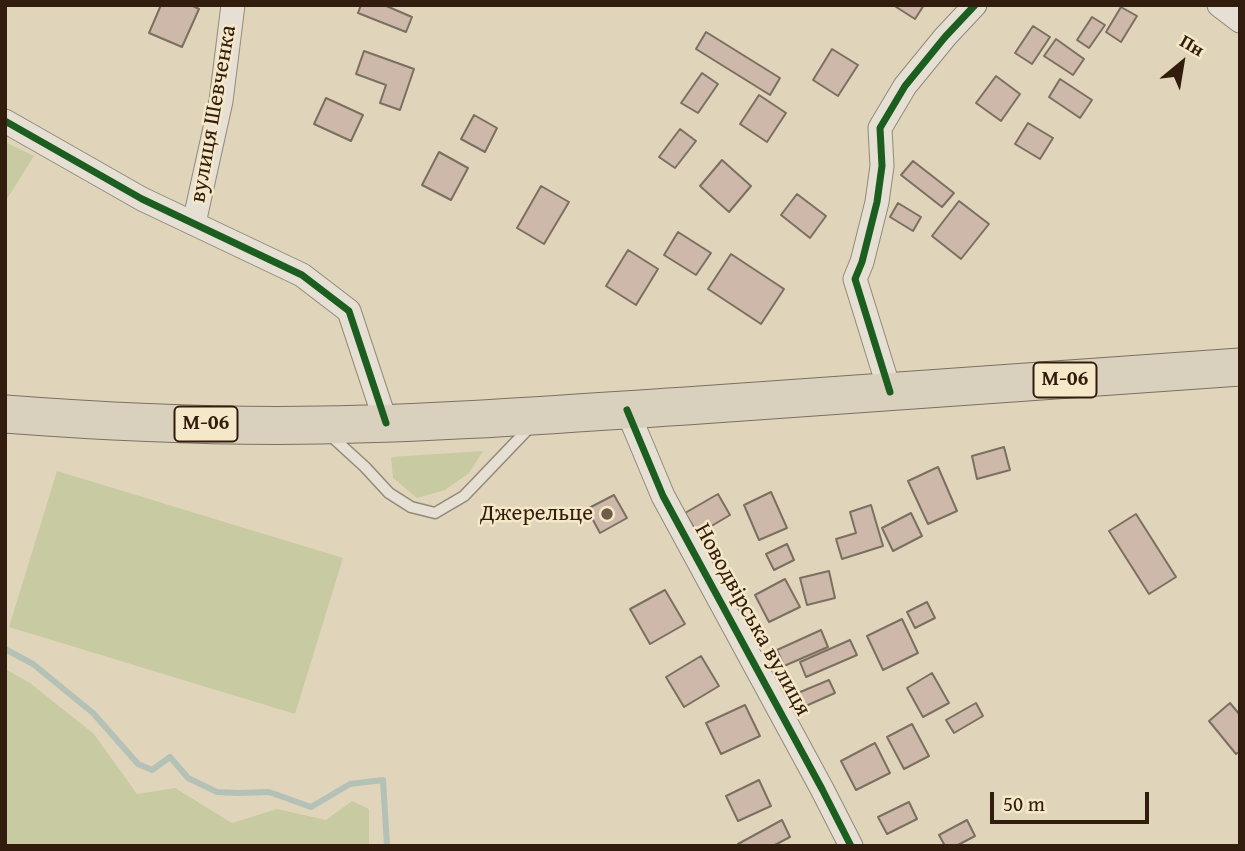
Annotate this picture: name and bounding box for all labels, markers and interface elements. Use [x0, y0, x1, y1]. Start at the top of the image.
street label: вулиця Шевченка [185, 23, 243, 205]
text: Пн [1175, 27, 1210, 63]
north arrow [1147, 28, 1217, 98]
road number: М-06 [1034, 362, 1096, 398]
road number: М-06 [174, 406, 238, 442]
place label: Джерельце [480, 500, 593, 528]
marker: Джерельце [599, 506, 615, 522]
street label: Новодвірська вулиця [688, 519, 816, 721]
scale bar [993, 778, 1152, 822]
text: 50 m [1003, 788, 1045, 819]

